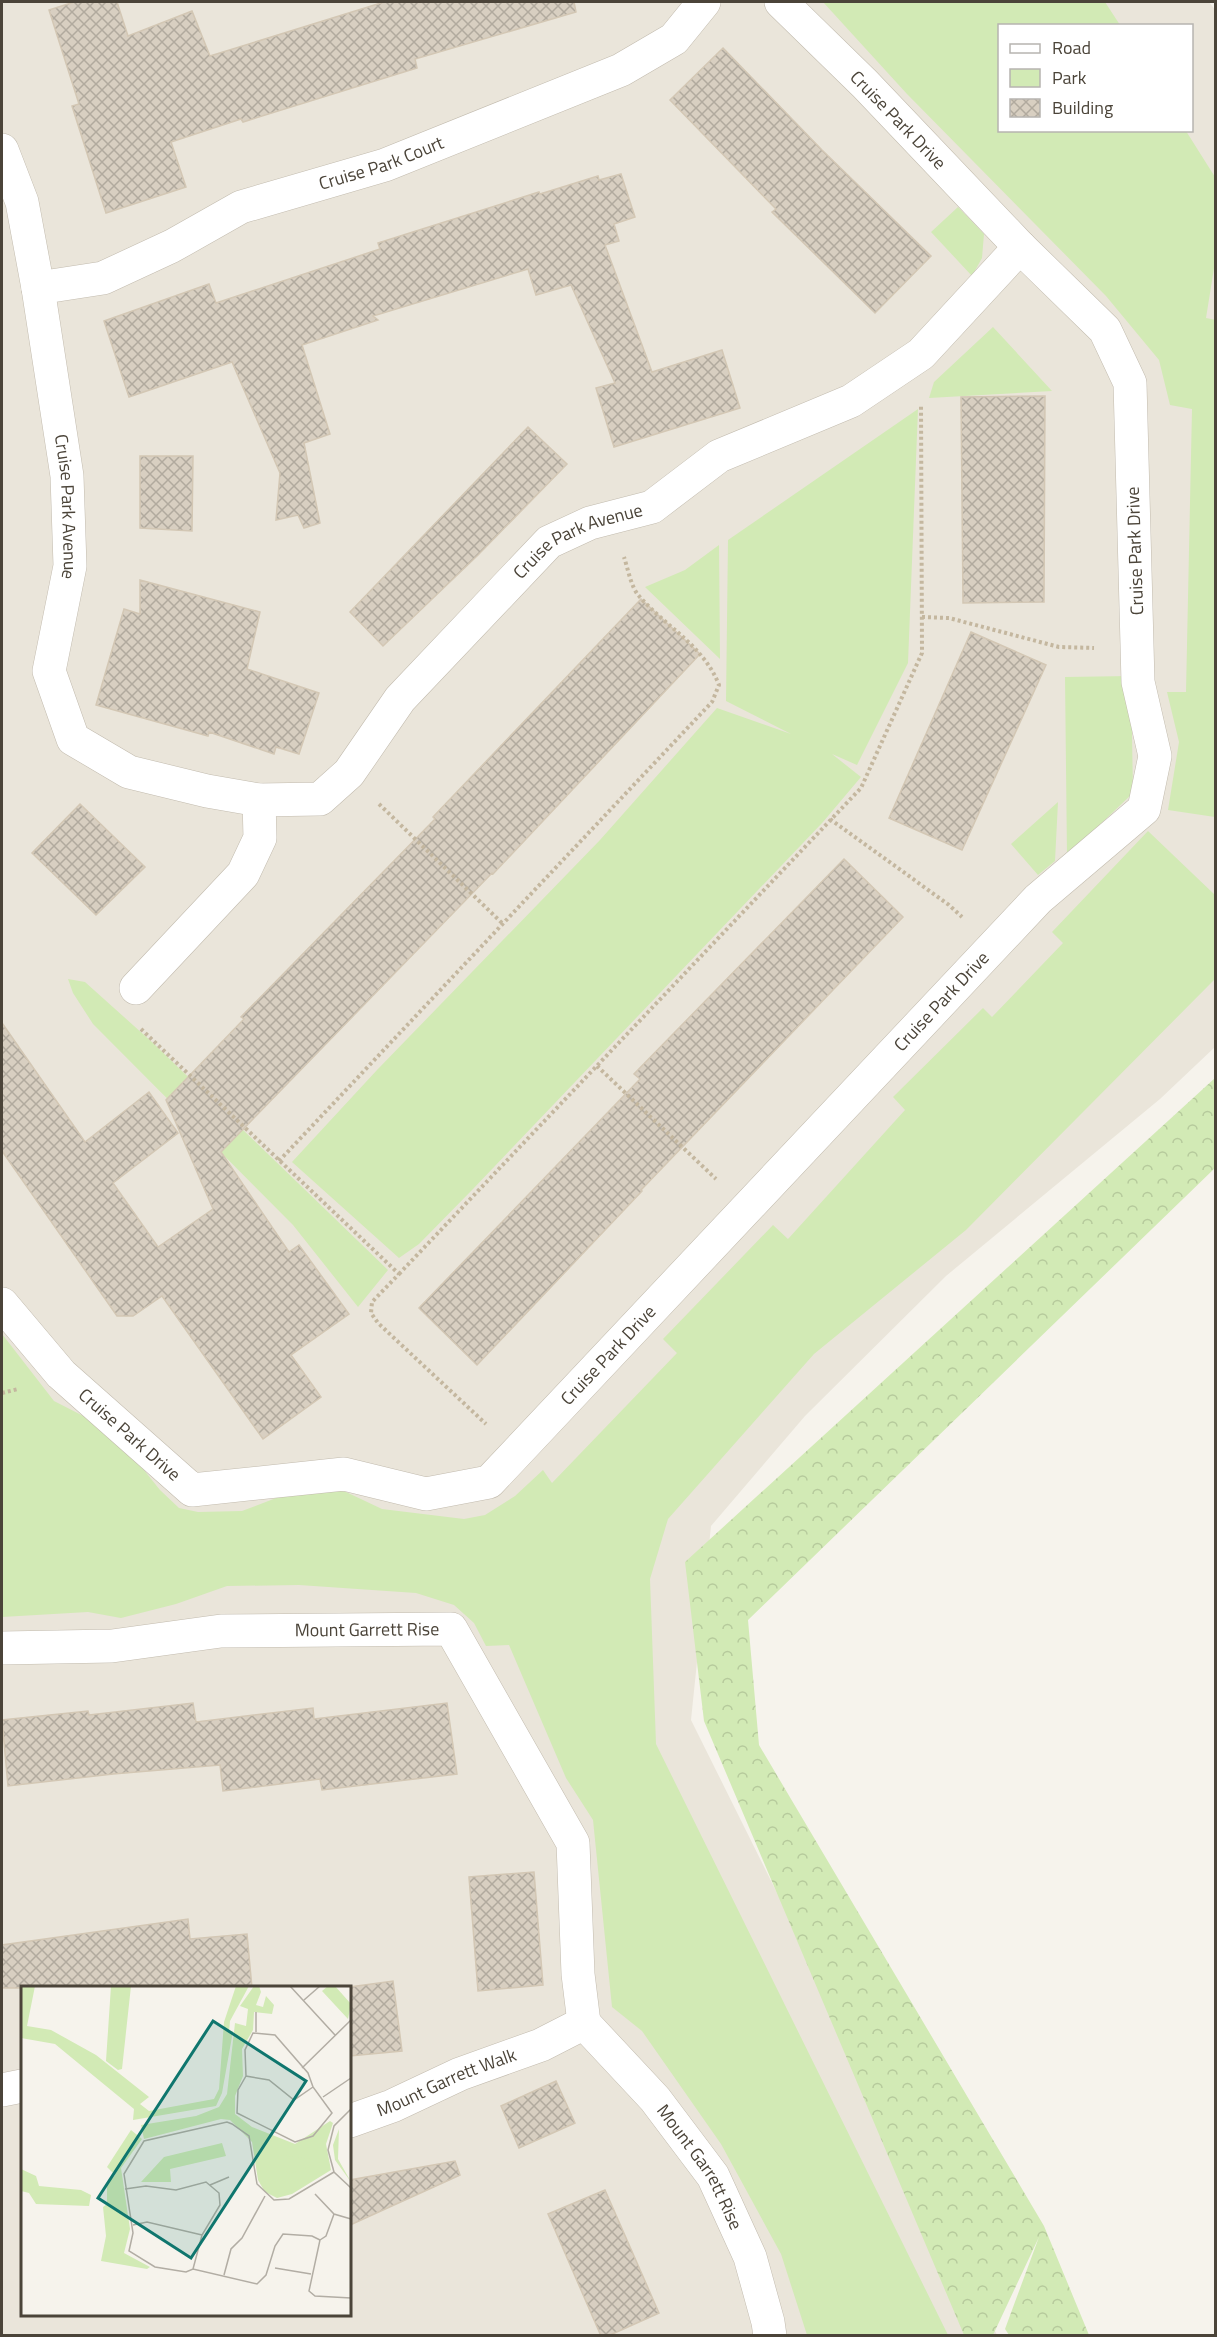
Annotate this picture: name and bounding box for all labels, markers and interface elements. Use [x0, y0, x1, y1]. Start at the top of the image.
legend [998, 24, 1193, 132]
text: Road [1052, 34, 1091, 61]
street label: Cruise Park Drive [844, 64, 953, 175]
text: Park [1052, 64, 1087, 91]
text: Building [1052, 94, 1113, 121]
street label: Cruise Park Court [315, 129, 448, 197]
street label: Cruise Park Avenue [48, 432, 84, 582]
street label: Cruise Park Drive [1119, 486, 1150, 616]
street label: Cruise Park Avenue [507, 496, 645, 585]
street label: Cruise Park Drive [887, 945, 995, 1057]
street label: Cruise Park Drive [554, 1299, 662, 1411]
street label: Cruise Park Drive [73, 1381, 187, 1487]
street label: Mount Garrett Rise [295, 1615, 439, 1643]
inset map [21, 1986, 351, 2316]
street label: Mount Garrett Walk [373, 2041, 520, 2123]
street label: Mount Garrett Rise [650, 2098, 750, 2234]

